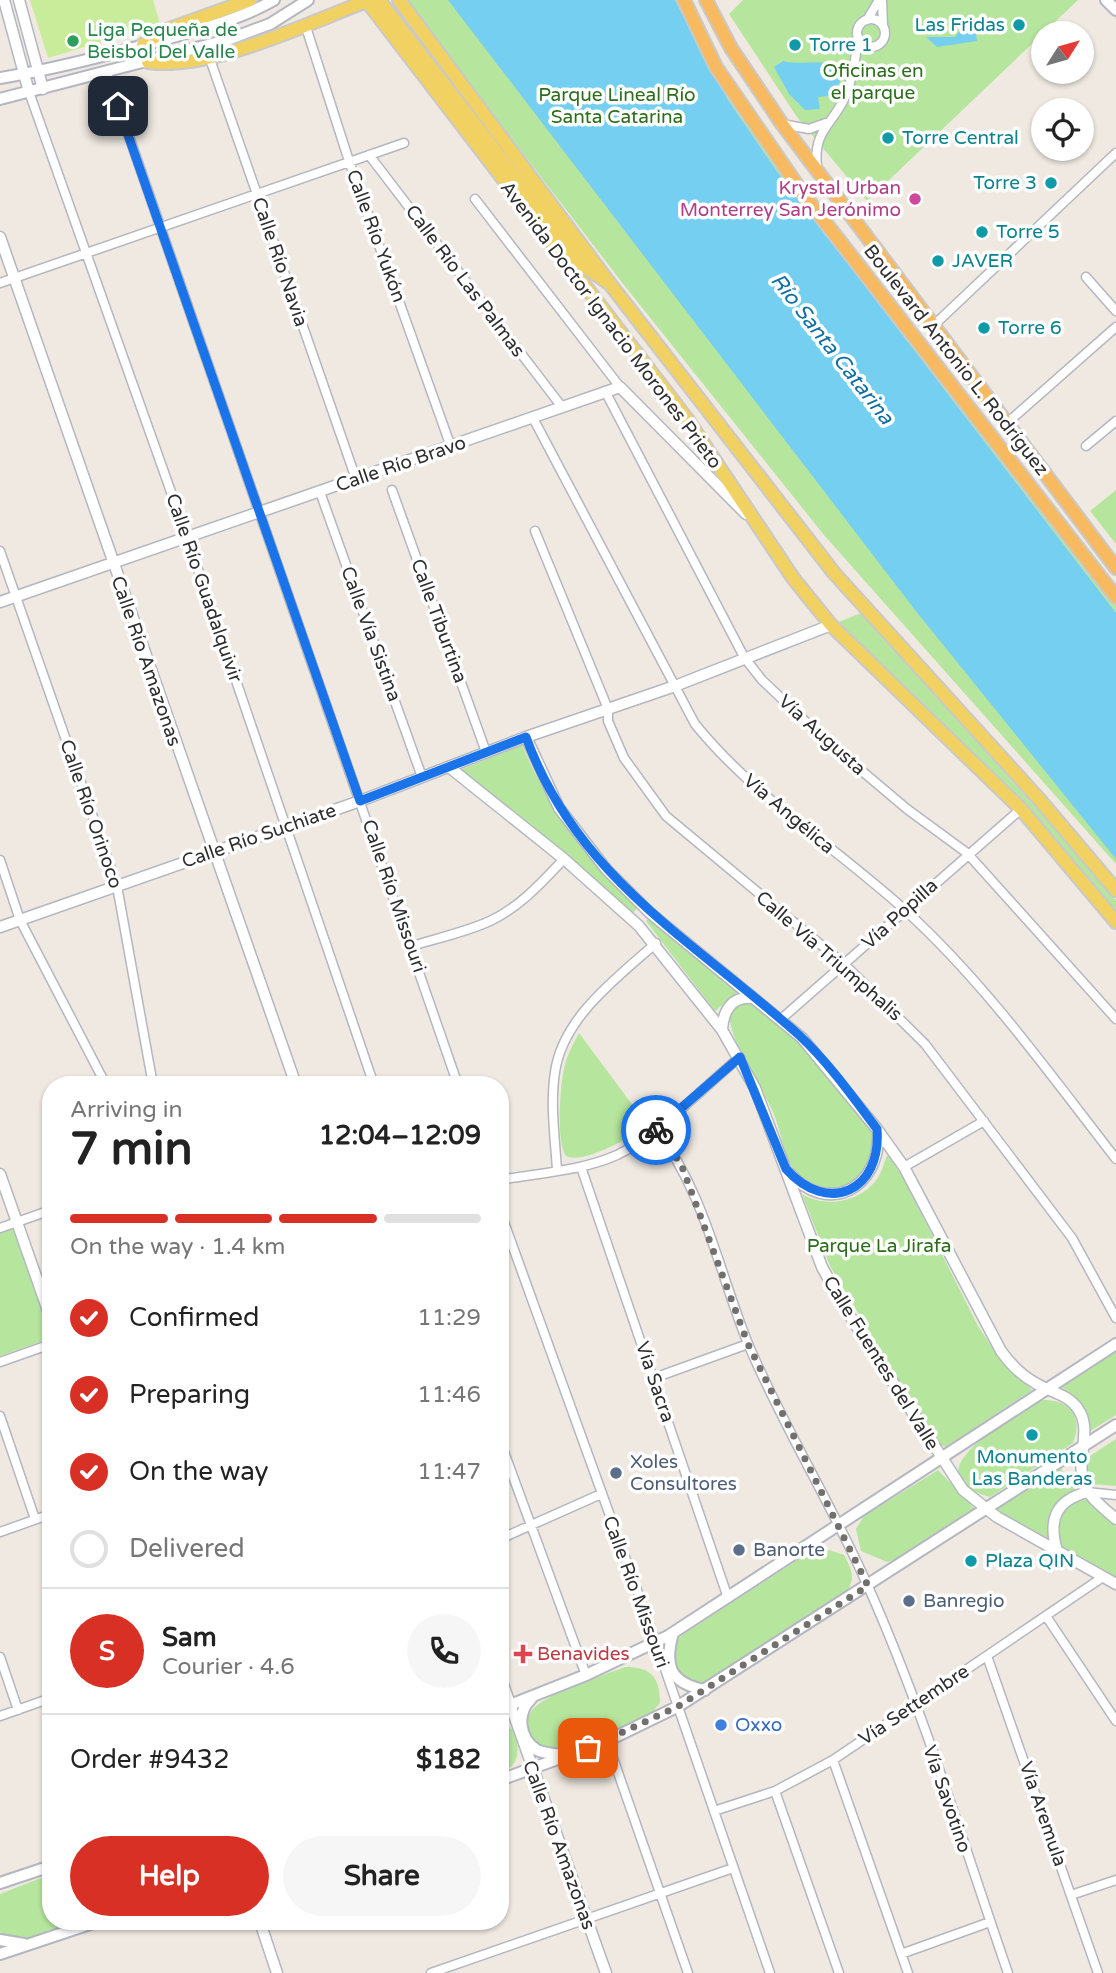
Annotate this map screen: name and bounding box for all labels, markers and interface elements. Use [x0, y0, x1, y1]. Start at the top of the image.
place label: Las Fridas [914, 14, 1005, 36]
marker: Las Fridas [1011, 17, 1027, 33]
place label: Liga Pequeña de Beisbol Del Valle [87, 19, 238, 63]
north arrow [1031, 21, 1094, 84]
map controls [1031, 21, 1094, 161]
marker: Liga Pequeña de Beisbol Del Valle [65, 33, 81, 49]
place label: Torre 1 [809, 34, 873, 56]
marker: Torre 1 [787, 37, 803, 53]
park label: Oficinas en el parque [822, 60, 924, 104]
pin [88, 76, 148, 136]
park label: Parque Lineal Río Santa Catarina [538, 84, 696, 128]
icon: home [99, 87, 137, 125]
button: locate [1031, 98, 1094, 161]
place label: Torre Central [902, 127, 1019, 149]
marker: Torre Central [880, 130, 896, 146]
street label: Calle Río Yukón [342, 167, 410, 305]
place label: Torre 3 [973, 172, 1037, 194]
marker: Torre 3 [1043, 175, 1059, 191]
street label: Avenida Doctor Ignacio Morones Prieto [496, 177, 726, 473]
place label: Krystal Urban Monterrey San Jerónimo [680, 177, 901, 221]
marker: Krystal Urban Monterrey San Jerónimo [907, 191, 923, 207]
street label: Calle Río Navia [248, 195, 312, 329]
street label: Calle Río Las Palmas [401, 201, 529, 361]
place label: Torre 5 [996, 221, 1060, 243]
marker: Torre 5 [974, 224, 990, 240]
street label: Boulevard Antonio L. Rodríguez [859, 240, 1053, 480]
place label: JAVER [952, 250, 1013, 272]
marker: JAVER [930, 253, 946, 269]
water label: Río Santa Catarina [765, 268, 899, 430]
place label: Torre 6 [998, 317, 1062, 339]
marker: Torre 6 [976, 320, 992, 336]
street label: Calle Río Bravo [333, 431, 469, 497]
street label: Calle Río Guadalquivir [161, 491, 247, 686]
street label: Calle Tiburtina [406, 556, 472, 686]
street label: Calle Vía Sistina [336, 564, 406, 704]
street label: Calle Río Amazonas [107, 573, 185, 749]
street label: Vía Augusta [774, 690, 870, 780]
street label: Calle Río Orinoco [55, 737, 127, 891]
street label: Vía Angélica [739, 770, 839, 858]
street label: Calle Río Suchiate [179, 799, 339, 873]
street label: Calle Río Missouri [358, 817, 430, 975]
street label: Vía Popilla [858, 874, 942, 954]
street label: Calle Vía Triumphalis [751, 886, 907, 1026]
courier [621, 1095, 691, 1165]
text: Arriving in [70, 1096, 183, 1124]
icon: bike [637, 1111, 675, 1149]
text: 12:04–12:09 [319, 1120, 481, 1151]
text: 7 min [70, 1122, 193, 1177]
text: On the way · 1.4 km [70, 1233, 285, 1261]
park label: Parque La Jirafa [807, 1235, 951, 1257]
street label: Calle Fuentes del Valle [818, 1272, 944, 1454]
icon: check [70, 1299, 108, 1337]
text: Confirmed [129, 1302, 259, 1333]
text: 11:29 [417, 1304, 481, 1332]
street label: Vía Sacra [631, 1339, 679, 1425]
icon: check [70, 1376, 108, 1414]
text: Preparing [129, 1379, 250, 1410]
text: 11:46 [417, 1381, 481, 1409]
marker: Monumento Las Banderas [1024, 1427, 1040, 1443]
place label: Monumento Las Banderas [972, 1446, 1092, 1490]
place label: Xoles Consultores [630, 1451, 737, 1495]
icon: check [70, 1453, 108, 1491]
text: On the way [129, 1456, 269, 1487]
text: 11:47 [417, 1458, 481, 1486]
marker: Xoles Consultores [608, 1465, 624, 1481]
street label: Calle Río Missouri [598, 1513, 674, 1671]
text: Delivered [129, 1533, 245, 1564]
place label: Banorte [753, 1539, 825, 1561]
marker: Banorte [731, 1542, 747, 1558]
place label: Plaza QIN [985, 1550, 1074, 1572]
marker: Plaza QIN [963, 1553, 979, 1569]
place label: Banregio [923, 1590, 1004, 1612]
marker: Banregio [901, 1593, 917, 1609]
button: phone [407, 1614, 481, 1688]
text: Sam [162, 1622, 217, 1653]
text: S [99, 1636, 115, 1667]
place label: Benavides [537, 1643, 630, 1665]
marker: Benavides [515, 1646, 531, 1662]
text: Courier · 4.6 [162, 1653, 295, 1681]
street label: Vía Settembre [855, 1660, 973, 1750]
place label: Oxxo [735, 1714, 782, 1736]
marker: Oxxo [713, 1717, 729, 1733]
pin [558, 1718, 618, 1778]
icon: bag [569, 1729, 607, 1767]
street label: Vía Savotino [918, 1742, 976, 1856]
text: Order #9432 [70, 1744, 230, 1775]
text: $182 [416, 1744, 481, 1775]
street label: Calle Río Amazonas [518, 1757, 600, 1933]
street label: Vía Aremula [1015, 1759, 1071, 1869]
button: Help [70, 1836, 269, 1916]
button: Share [283, 1836, 481, 1916]

